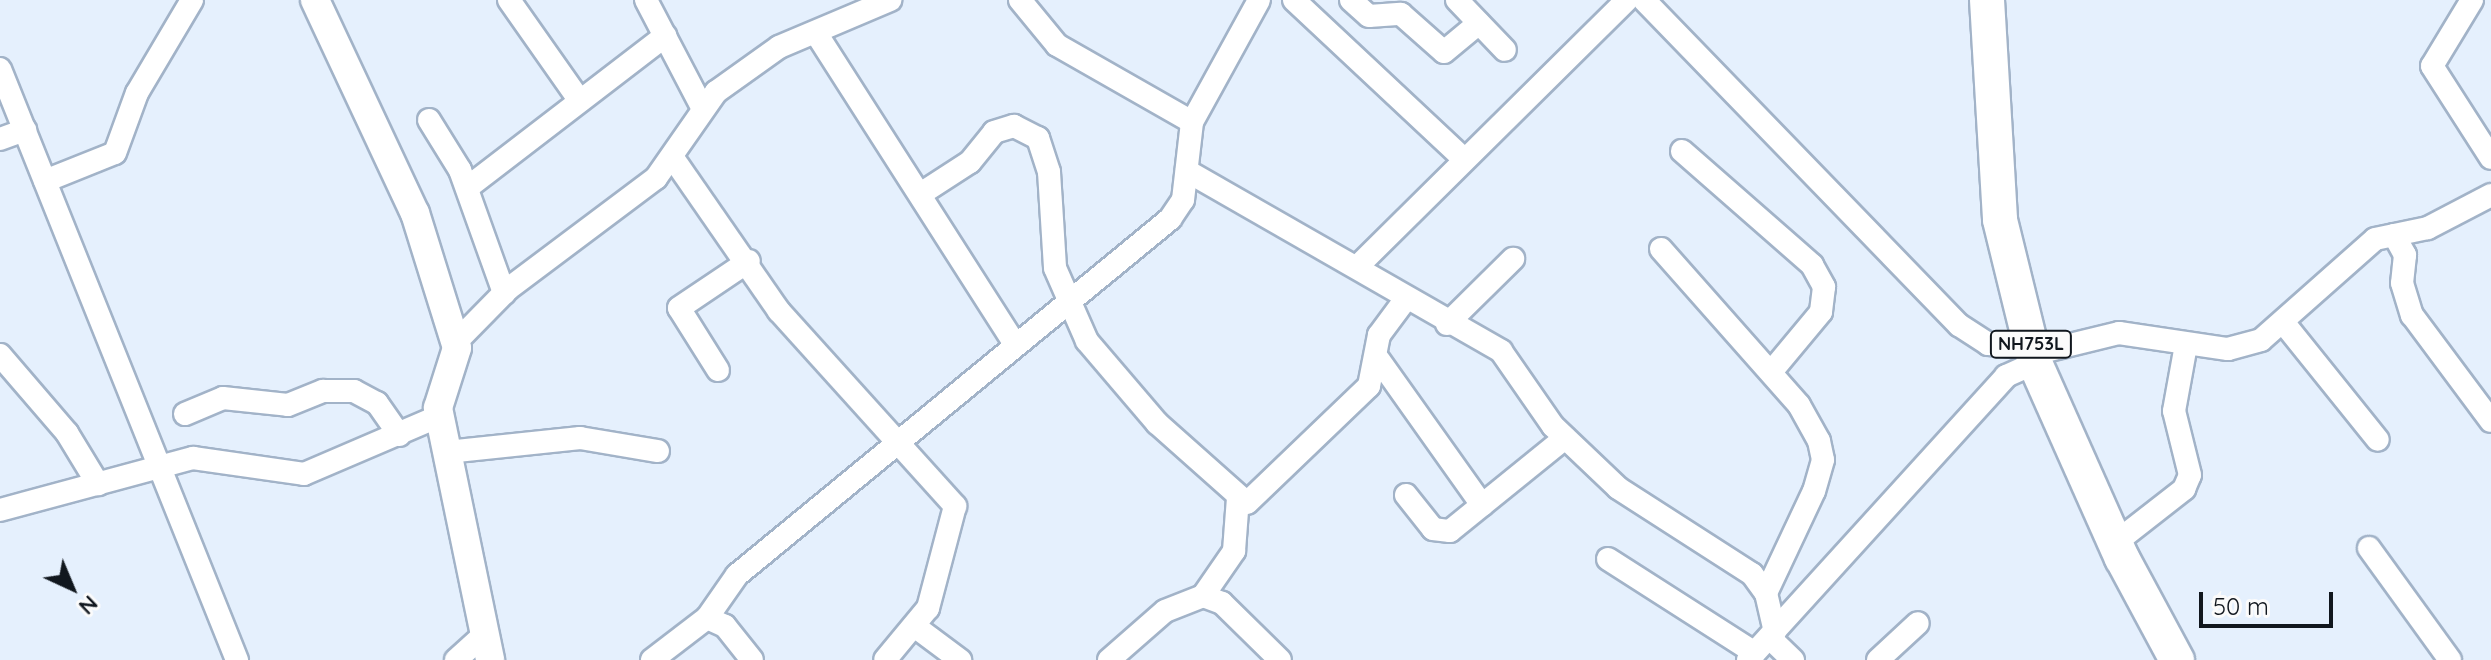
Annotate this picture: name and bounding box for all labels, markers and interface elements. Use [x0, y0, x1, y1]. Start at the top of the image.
road number: NH753L [1989, 330, 2073, 358]
north arrow [32, 548, 112, 628]
scale bar [2203, 576, 2337, 626]
text: N [73, 590, 104, 621]
text: 50 m [2213, 591, 2269, 621]

